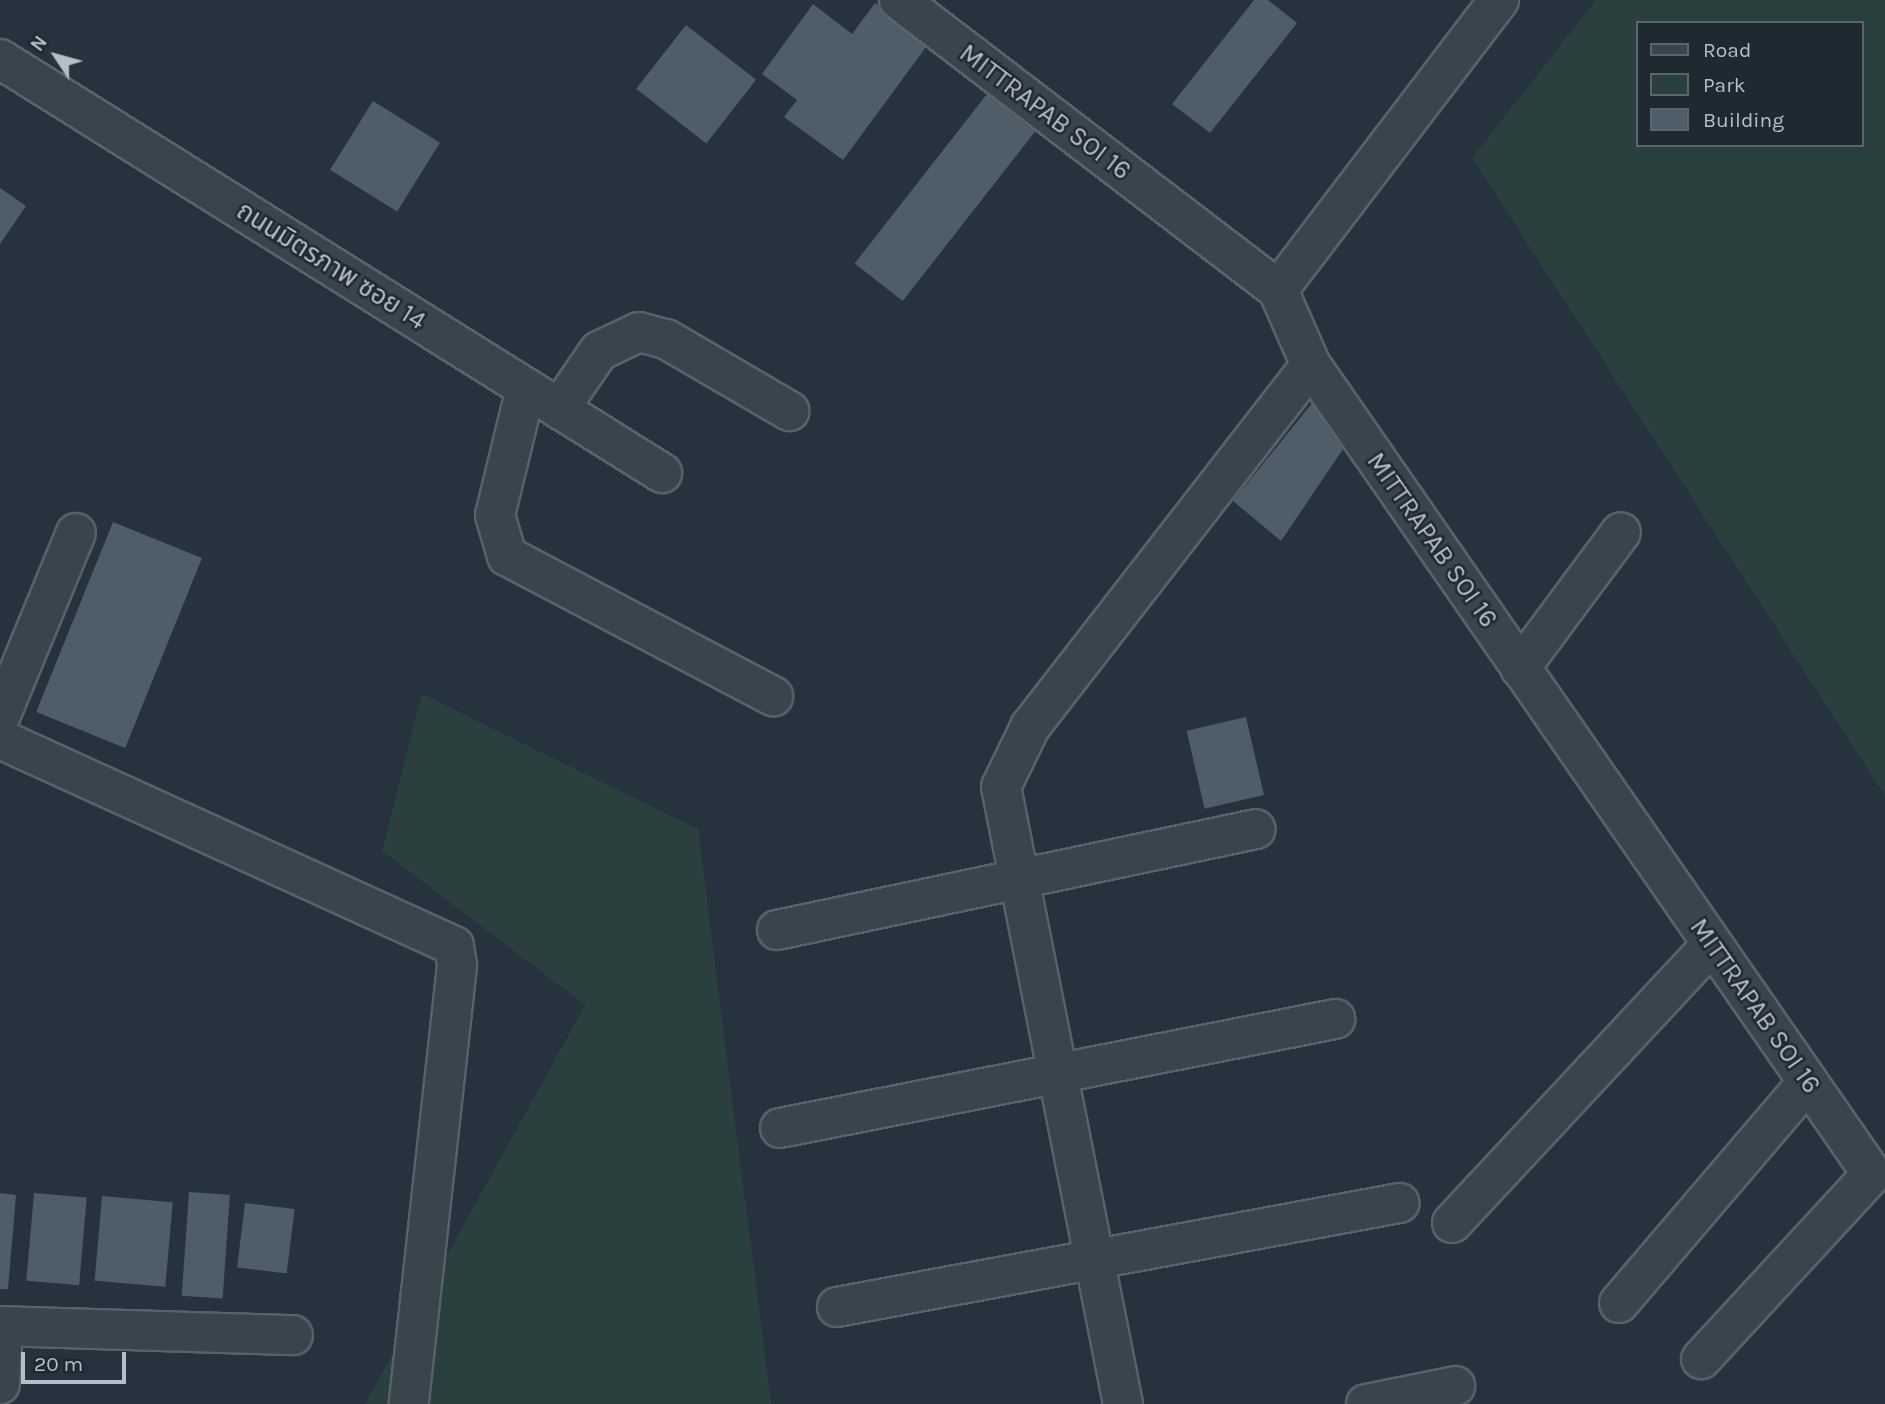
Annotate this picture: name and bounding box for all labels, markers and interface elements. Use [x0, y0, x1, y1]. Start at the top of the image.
north arrow [21, 21, 91, 91]
legend [1636, 21, 1864, 147]
text: N [26, 32, 52, 56]
street label: MITTRAPAB SOI 16 [953, 37, 1137, 187]
text: Road [1703, 38, 1751, 62]
text: Park [1703, 73, 1746, 97]
text: Building [1703, 108, 1784, 132]
street label: ถนนมิตรภาพ ซอย 14 [231, 195, 431, 337]
street label: MITTRAPAB SOI 16 [1360, 447, 1504, 633]
street label: MITTRAPAB SOI 16 [1683, 913, 1827, 1099]
scale bar [24, 1338, 130, 1382]
text: 20 m [34, 1352, 83, 1376]

